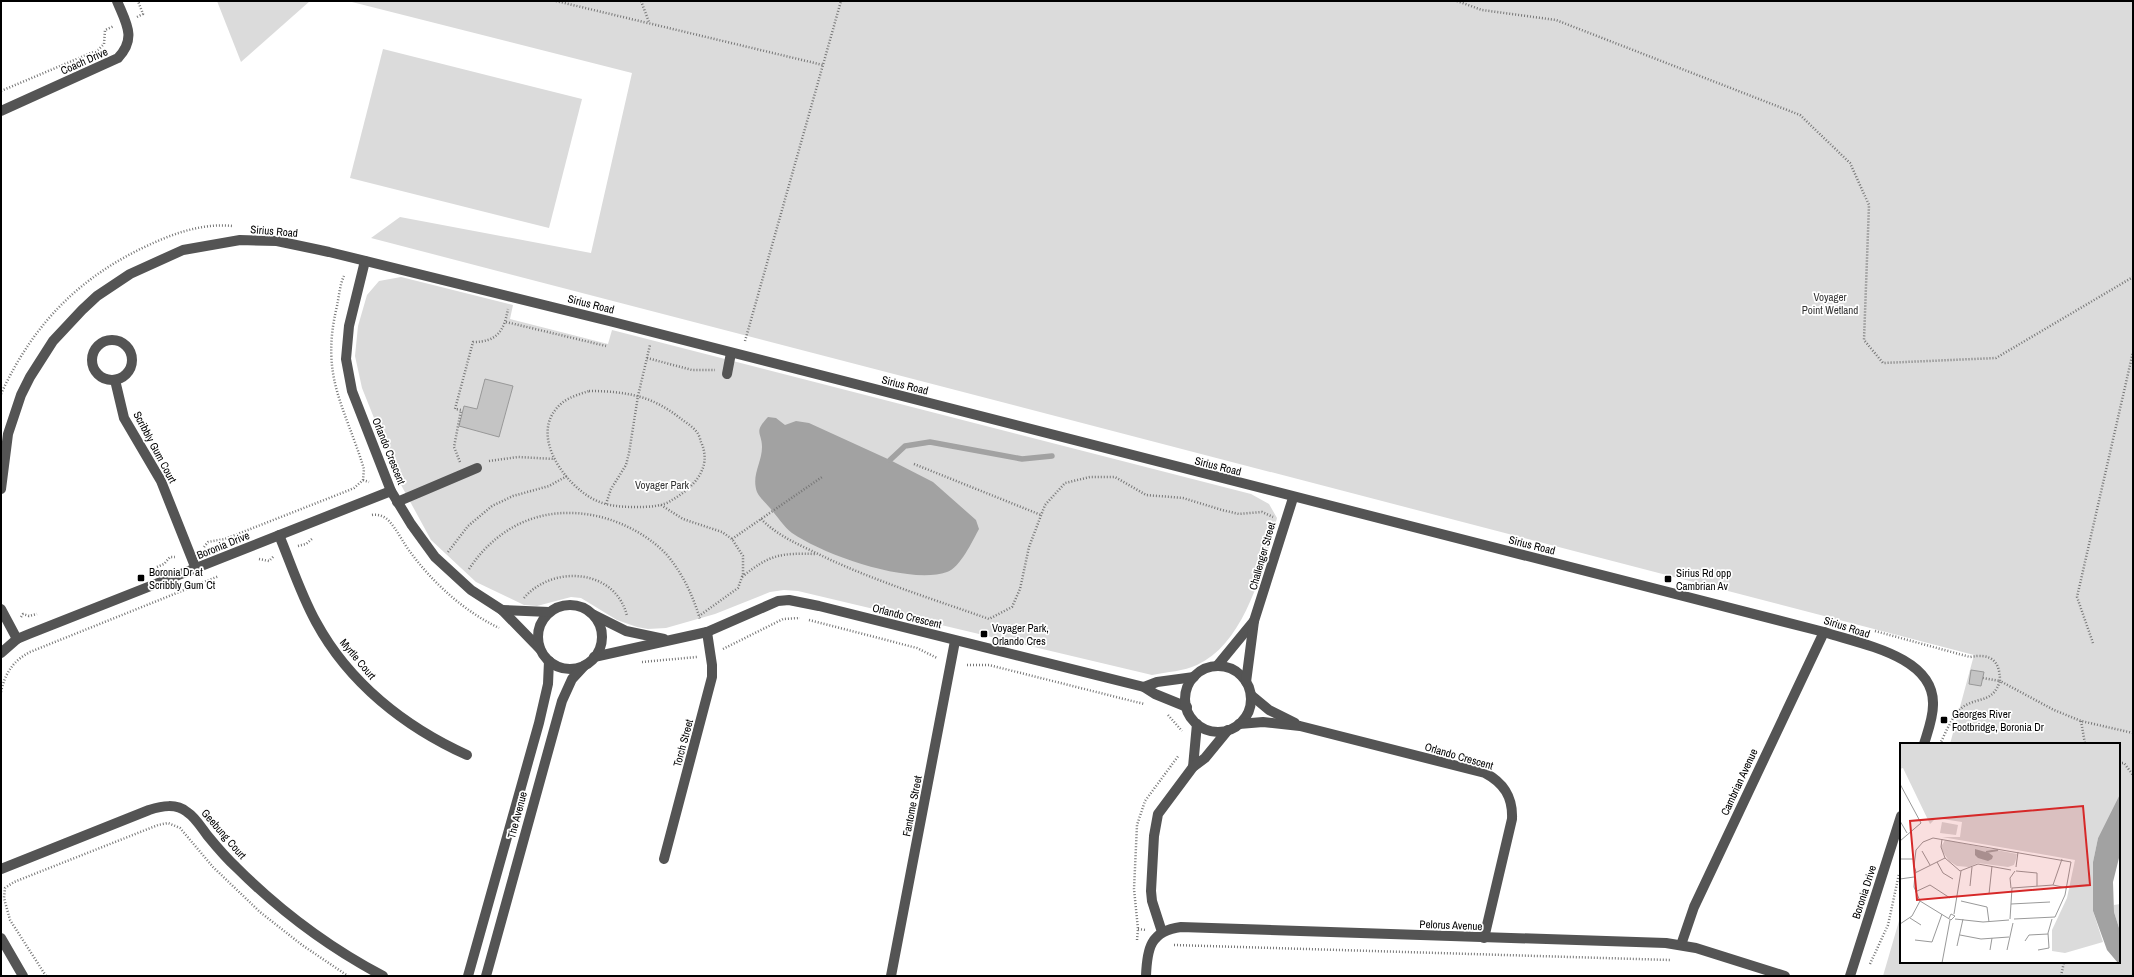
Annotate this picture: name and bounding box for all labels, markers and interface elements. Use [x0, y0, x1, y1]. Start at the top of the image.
street label: Coach Drive [58, 44, 110, 78]
street label: Sirius Road [250, 222, 298, 240]
park label: Voyager Point Wetland [1802, 290, 1858, 317]
street label: Sirius Road [566, 291, 616, 317]
street label: Sirius Road [880, 372, 930, 398]
street label: Scribbly Gum Court [130, 409, 180, 486]
street label: Orlando Crescent [369, 416, 409, 487]
street label: Sirius Road [1193, 453, 1243, 479]
park label: Voyager Park [635, 478, 690, 492]
street label: Challenger Street [1246, 520, 1279, 592]
street label: Boronia Drive [195, 528, 251, 562]
street label: Sirius Road [1507, 532, 1557, 558]
place label: Boronia Dr at Scribbly Gum Ct [149, 565, 216, 592]
place label: Sirius Rd opp Cambrian Av [1676, 566, 1731, 593]
marker: Boronia Dr at Scribbly Gum Ct [136, 573, 146, 583]
marker: Sirius Rd opp Cambrian Av [1663, 574, 1673, 584]
street label: Orlando Crescent [871, 601, 943, 631]
street label: Sirius Road [1822, 613, 1872, 641]
place label: Voyager Park, Orlando Cres [992, 621, 1049, 648]
marker: Voyager Park, Orlando Cres [979, 629, 989, 639]
street label: Myrtle Court [337, 636, 379, 683]
place label: Georges River Footbridge, Boronia Dr [1952, 707, 2044, 734]
marker: Georges River Footbridge, Boronia Dr [1939, 715, 1949, 725]
street label: Torch Street [670, 717, 696, 768]
street label: Orlando Crescent [1423, 740, 1495, 773]
inset map [1900, 743, 2120, 963]
street label: Cambrian Avenue [1717, 746, 1761, 818]
street label: Fantome Street [899, 774, 925, 838]
street label: The Avenue [504, 790, 530, 840]
street label: Geebung Court [198, 806, 250, 862]
street label: Boronia Drive [1849, 863, 1879, 921]
street label: Pelorus Avenue [1419, 917, 1483, 933]

